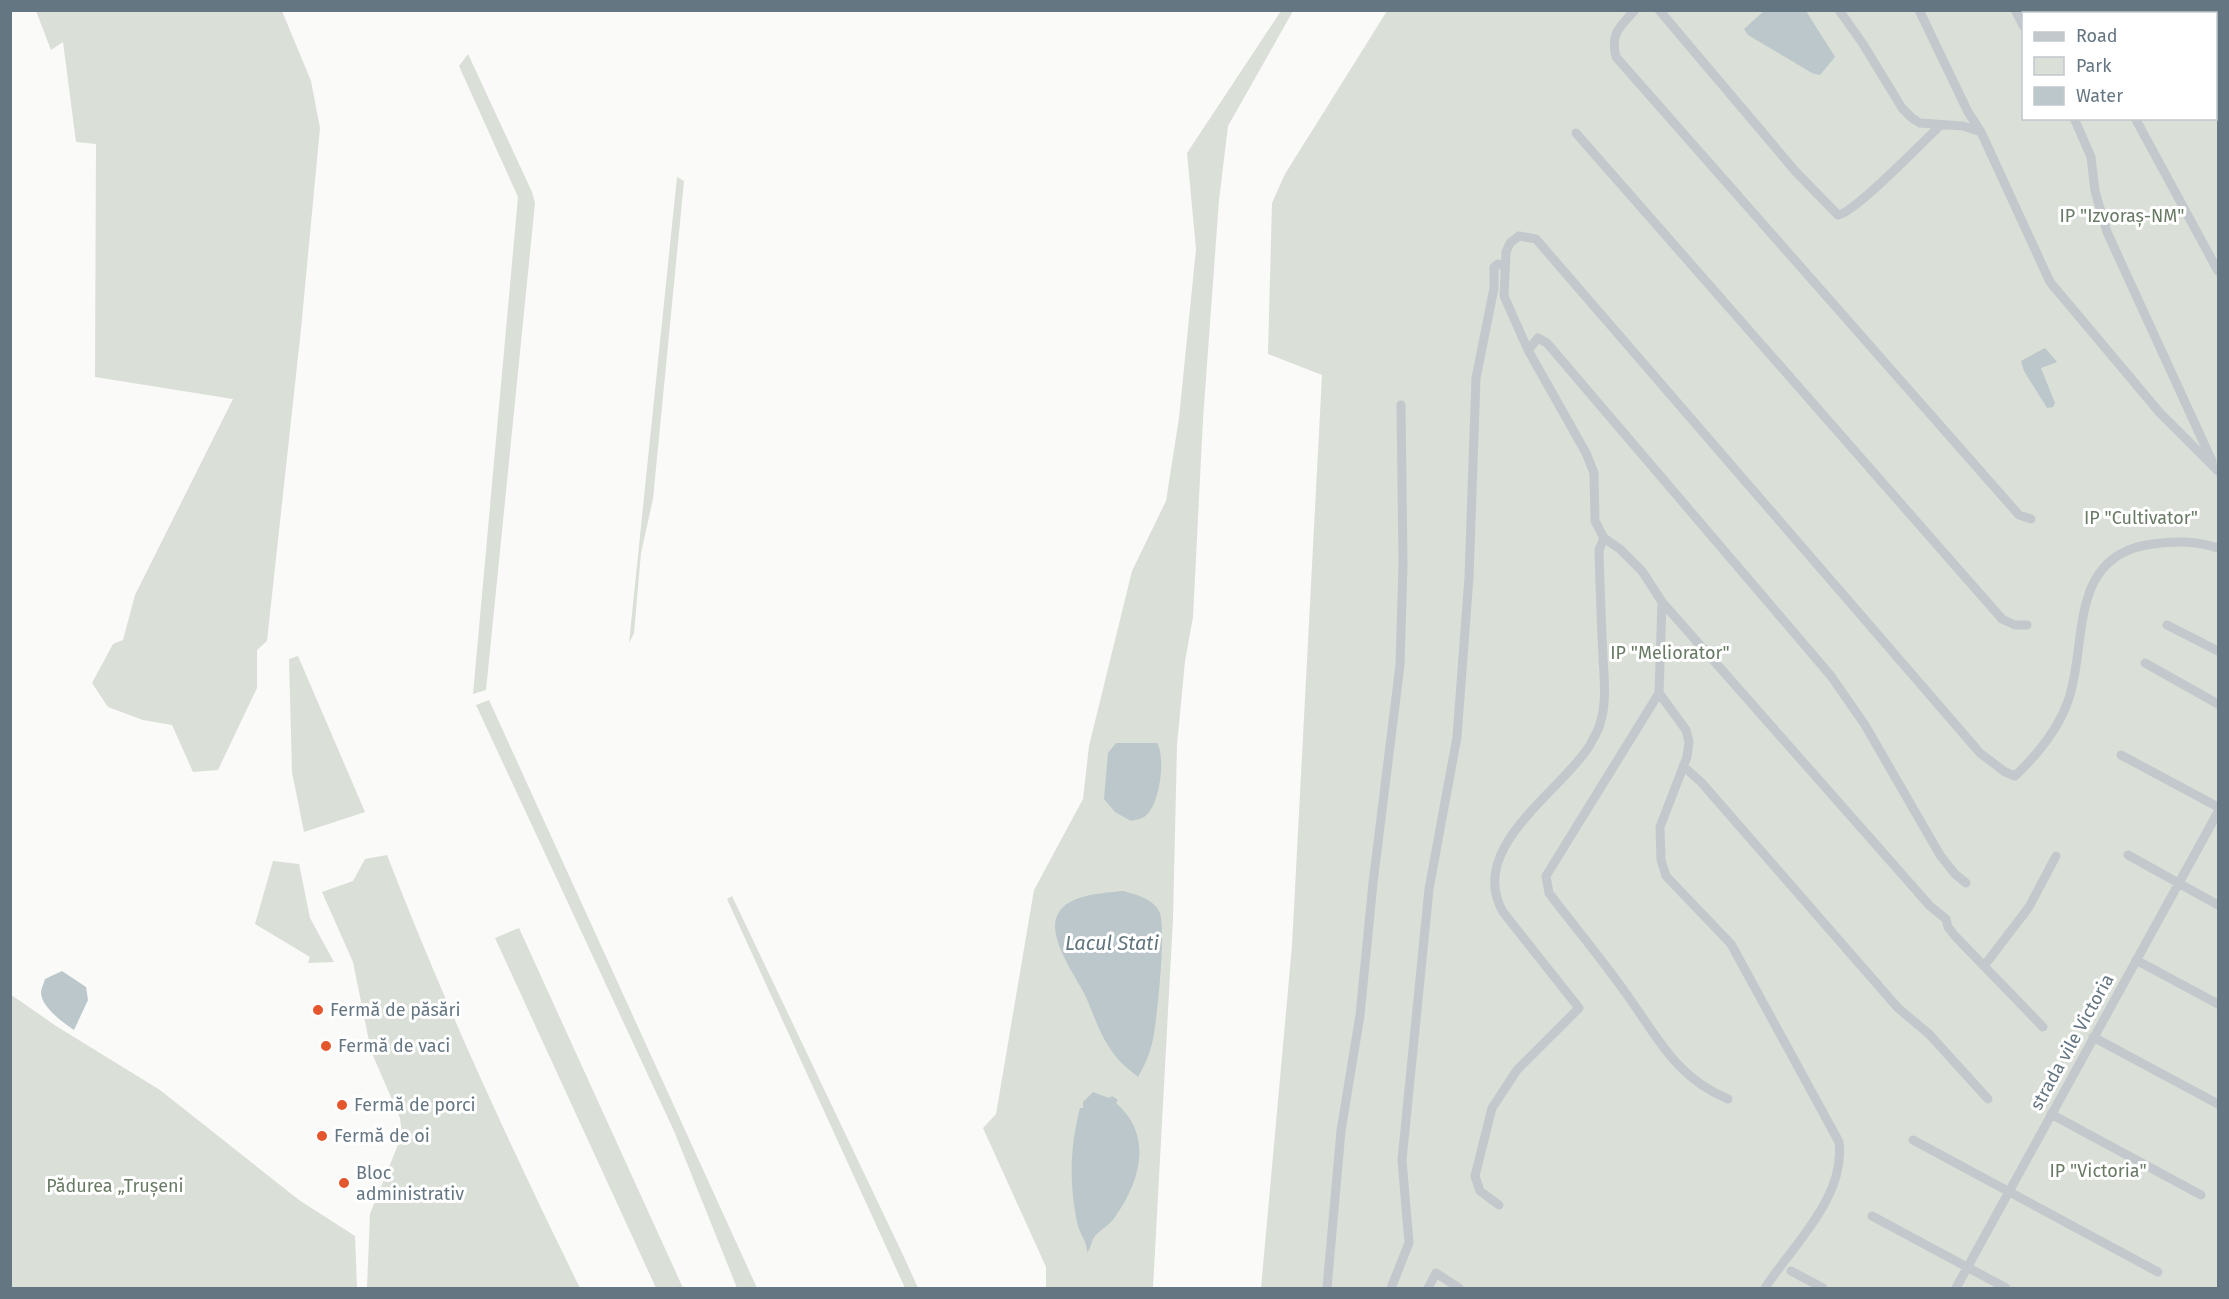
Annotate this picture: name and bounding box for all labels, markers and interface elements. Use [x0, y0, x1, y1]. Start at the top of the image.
legend [2022, 12, 2217, 120]
text: Road [2076, 25, 2118, 47]
text: Park [2076, 55, 2112, 77]
text: Water [2076, 85, 2123, 107]
park label: IP "Izvoraș-NM" [2059, 205, 2185, 228]
park label: IP "Cultivator" [2084, 507, 2198, 529]
park label: IP "Meliorator" [1610, 642, 1730, 664]
water label: Lacul Stati [1065, 931, 1159, 955]
street label: strada vile Victoria [2025, 970, 2119, 1114]
place label: Fermă de păsări [330, 999, 460, 1021]
marker: Fermă de păsări [311, 1003, 325, 1017]
place label: Fermă de vaci [338, 1035, 450, 1057]
marker: Fermă de vaci [319, 1039, 333, 1053]
place label: Fermă de porci [354, 1094, 476, 1116]
marker: Fermă de porci [335, 1098, 349, 1112]
place label: Fermă de oi [334, 1125, 430, 1147]
marker: Fermă de oi [315, 1129, 329, 1143]
park label: IP "Victoria" [2049, 1160, 2147, 1182]
place label: Bloc administrativ [356, 1162, 464, 1205]
park label: Pădurea „Trușeni [46, 1175, 184, 1198]
marker: Bloc administrativ [337, 1176, 351, 1190]

